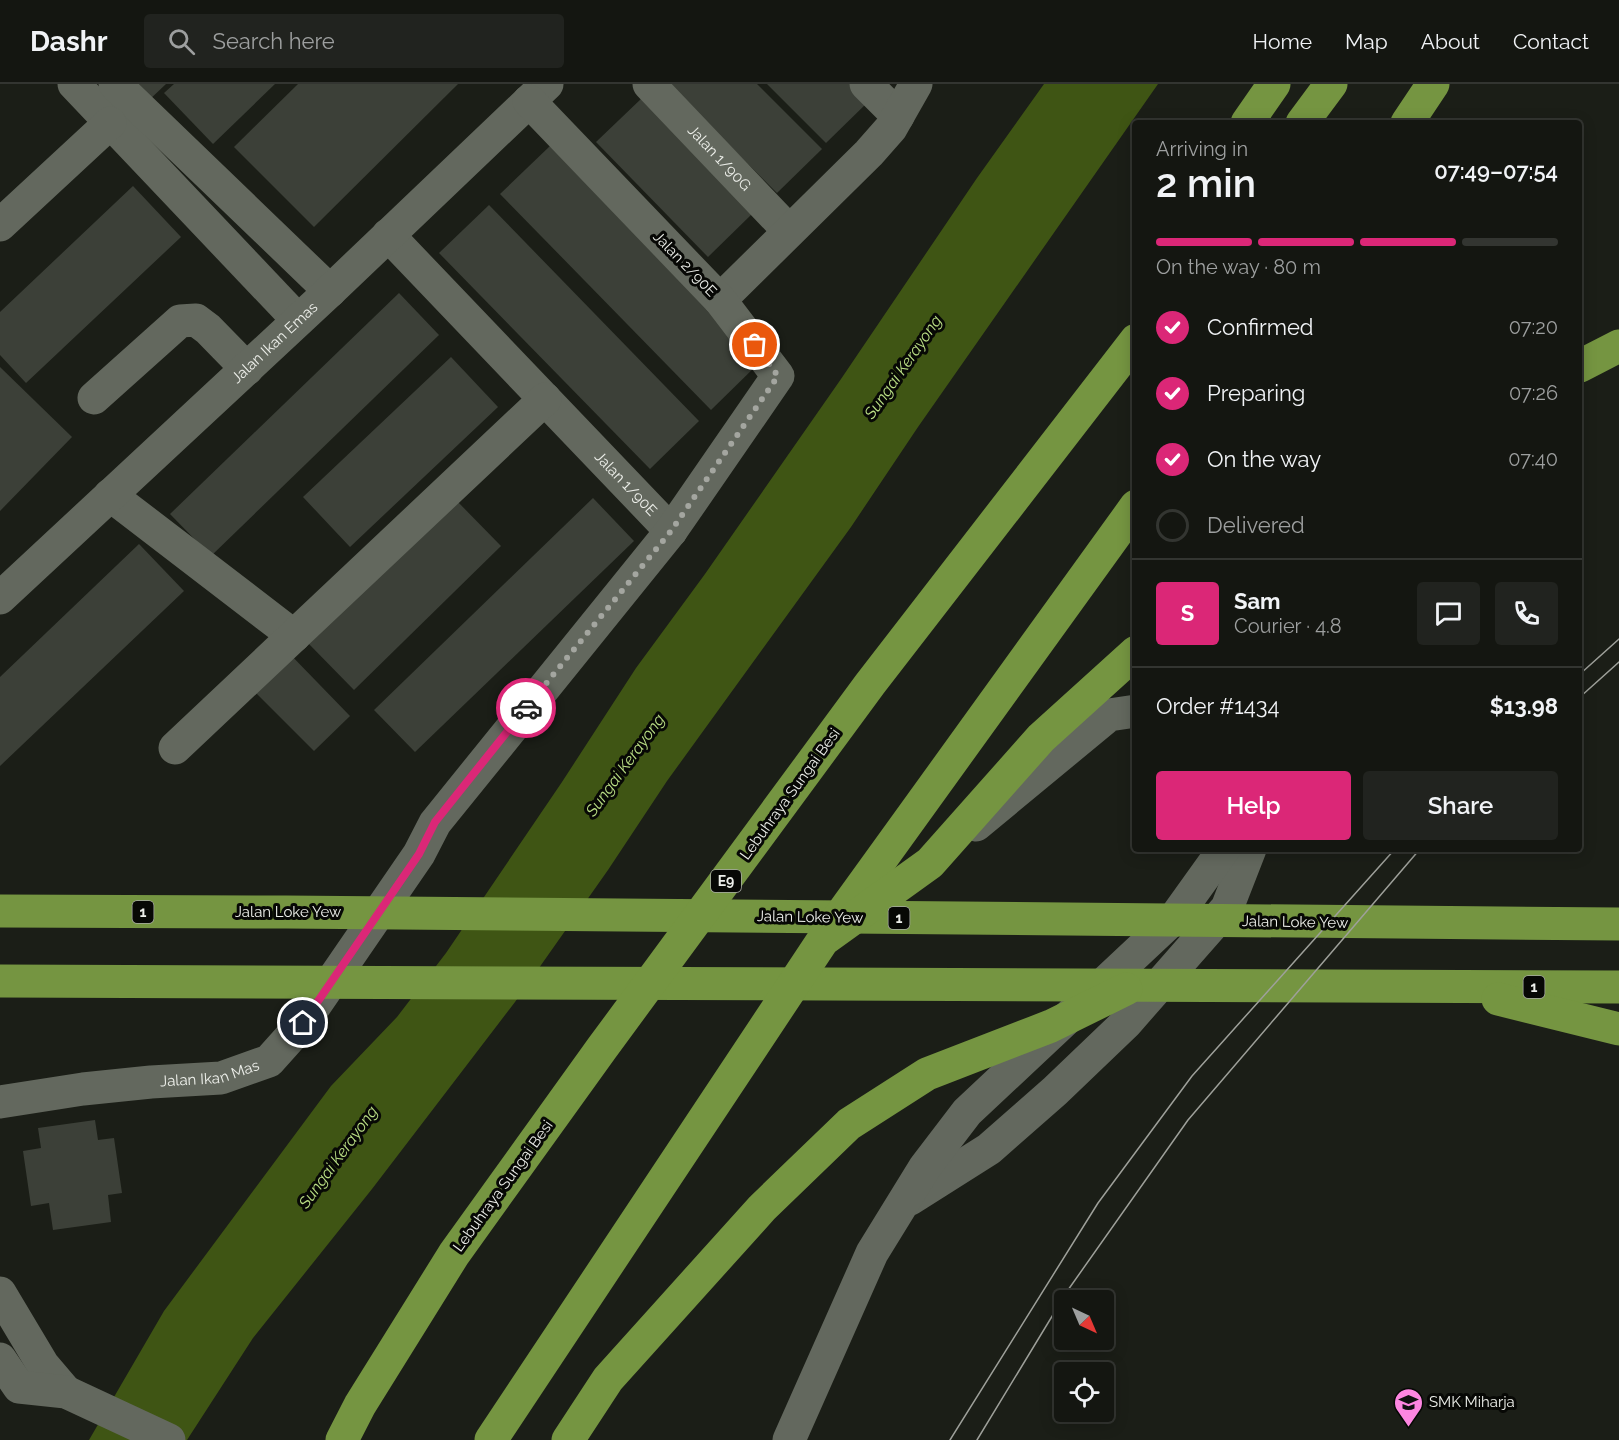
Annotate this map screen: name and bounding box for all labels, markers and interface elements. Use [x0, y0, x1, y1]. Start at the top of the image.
search box [144, 14, 564, 68]
text: Dashr [30, 25, 108, 58]
icon: search [165, 25, 198, 58]
text: Search here [213, 28, 335, 54]
text: Home [1253, 29, 1312, 54]
text: Map [1345, 29, 1388, 54]
text: About [1421, 29, 1480, 54]
text: Contact [1513, 29, 1589, 54]
street label: Jalan 1/90G [684, 121, 755, 194]
text: Arriving in [1156, 137, 1248, 161]
text: 07:49–07:54 [1434, 158, 1558, 184]
text: 2 min [1156, 160, 1256, 206]
street label: Jalan 2/90E [649, 228, 721, 300]
text: On the way · 80 m [1156, 255, 1321, 279]
street label: Jalan Ikan Emas [228, 298, 321, 387]
water label: Sungai Kerayong [860, 311, 946, 423]
icon: check [1156, 311, 1189, 344]
text: Confirmed [1207, 314, 1314, 340]
text: 07:20 [1509, 315, 1558, 339]
pin [729, 319, 780, 370]
icon: bag [738, 328, 771, 361]
icon: check [1156, 377, 1189, 410]
text: Preparing [1207, 380, 1305, 406]
text: 07:26 [1509, 381, 1558, 405]
icon: check [1156, 443, 1189, 476]
text: On the way [1207, 446, 1321, 472]
text: 07:40 [1508, 447, 1558, 471]
street label: Jalan 1/90E [591, 448, 661, 520]
text: Delivered [1207, 512, 1305, 538]
button: chat [1417, 582, 1480, 645]
button: phone [1495, 582, 1558, 645]
text: Sam [1234, 588, 1281, 614]
text: S [1181, 600, 1194, 626]
text: Courier · 4.8 [1234, 614, 1342, 638]
courier [496, 678, 556, 738]
icon: car [510, 692, 543, 725]
text: Order #1434 [1156, 693, 1279, 719]
text: $13.98 [1490, 693, 1558, 719]
water label: Sungai Kerayong [581, 710, 669, 821]
street label: Lebuhraya Sungai Besi [736, 725, 844, 863]
button: Help [1156, 771, 1351, 840]
button: Share [1363, 771, 1558, 840]
road number: E9 [711, 870, 741, 892]
road number: 1 [132, 901, 154, 923]
street label: Jalan Loke Yew [235, 903, 341, 921]
street label: Jalan Loke Yew [757, 907, 863, 927]
road number: 1 [888, 907, 910, 929]
street label: Jalan Loke Yew [1242, 912, 1348, 932]
road number: 1 [1524, 976, 1544, 998]
pin [277, 997, 328, 1048]
icon: home [286, 1006, 319, 1039]
street label: Jalan Ikan Mas [160, 1056, 262, 1090]
water label: Sungai Kerayong [294, 1102, 382, 1213]
street label: Lebuhraya Sungai Besi [449, 1117, 557, 1255]
north arrow [1054, 1290, 1114, 1350]
map controls [1054, 1290, 1114, 1422]
button: locate [1054, 1362, 1114, 1422]
school or university icon: SMK Miharja [1392, 1386, 1424, 1428]
place label: SMK Miharja [1429, 1393, 1515, 1411]

